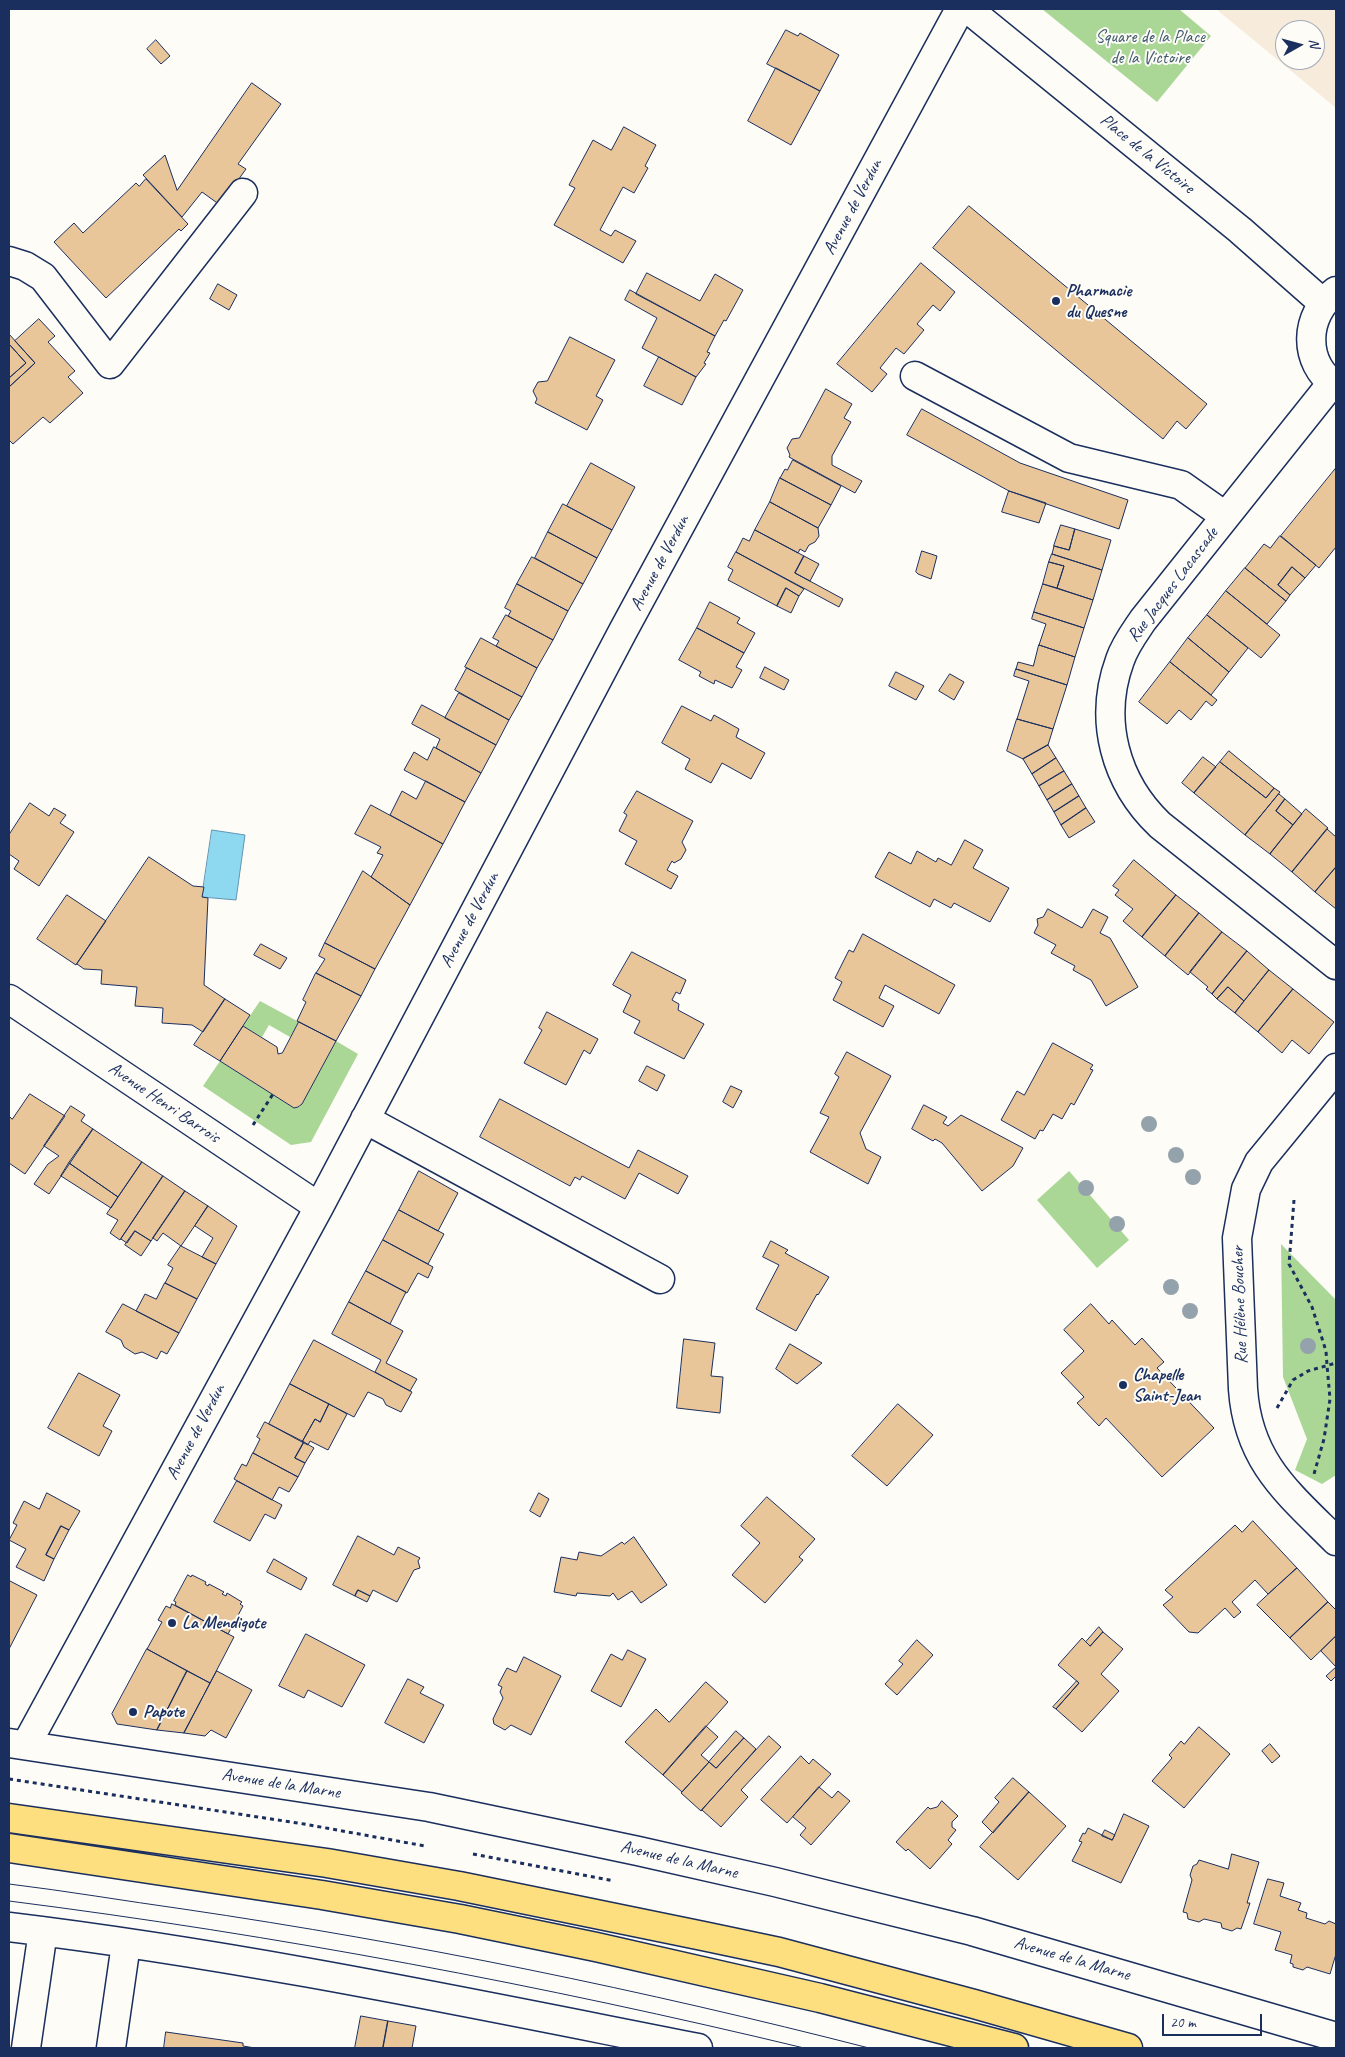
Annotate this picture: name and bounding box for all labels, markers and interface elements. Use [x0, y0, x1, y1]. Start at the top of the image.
north arrow [1275, 20, 1325, 70]
park label: Square de la Place de la Victoire [1095, 26, 1205, 68]
text: N [1305, 38, 1323, 49]
street label: Place de la Victoire [1095, 109, 1199, 199]
street label: Avenue de Verdun [819, 155, 887, 259]
place label: Pharmacie du Quesne [1066, 280, 1131, 322]
marker: Pharmacie du Quesne [1050, 295, 1062, 307]
street label: Avenue de Verdun [626, 511, 694, 615]
street label: Rue Jacques Lacascade [1123, 524, 1223, 646]
street label: Avenue de Verdun [436, 868, 504, 972]
street label: Avenue Henri Barrois [104, 1058, 224, 1148]
street label: Rue Hélène Boucher [1227, 1245, 1253, 1365]
place label: Chapelle Saint-Jean [1133, 1364, 1201, 1406]
marker: Chapelle Saint-Jean [1117, 1379, 1129, 1391]
street label: Avenue de Verdun [162, 1380, 230, 1484]
place label: La Mendigote [182, 1612, 265, 1634]
marker: La Mendigote [166, 1617, 178, 1629]
place label: Papote [143, 1701, 184, 1723]
marker: Papote [127, 1706, 139, 1718]
street label: Avenue de la Marne [220, 1764, 342, 1804]
street label: Avenue de la Marne [618, 1836, 740, 1884]
street label: Avenue de la Marne [1012, 1932, 1132, 1986]
scale bar [1165, 2004, 1265, 2036]
text: 20 m [1170, 2013, 1196, 2032]

